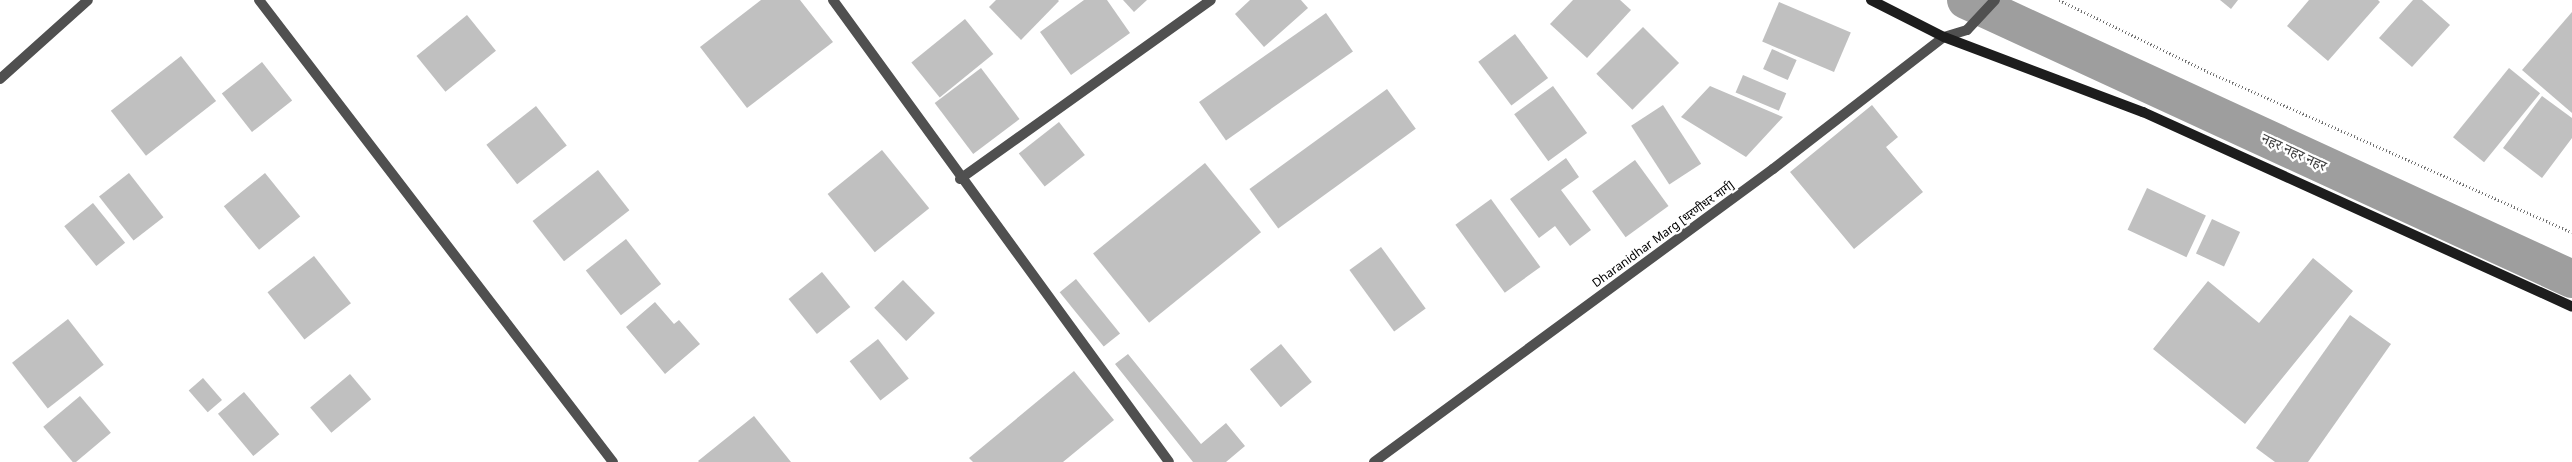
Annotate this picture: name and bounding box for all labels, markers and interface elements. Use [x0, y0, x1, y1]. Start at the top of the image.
water label: नहर नहर नहर [2259, 130, 2329, 174]
street label: Dharanidhar Marg [धरणीधर मार्ग] [1589, 178, 1737, 290]

